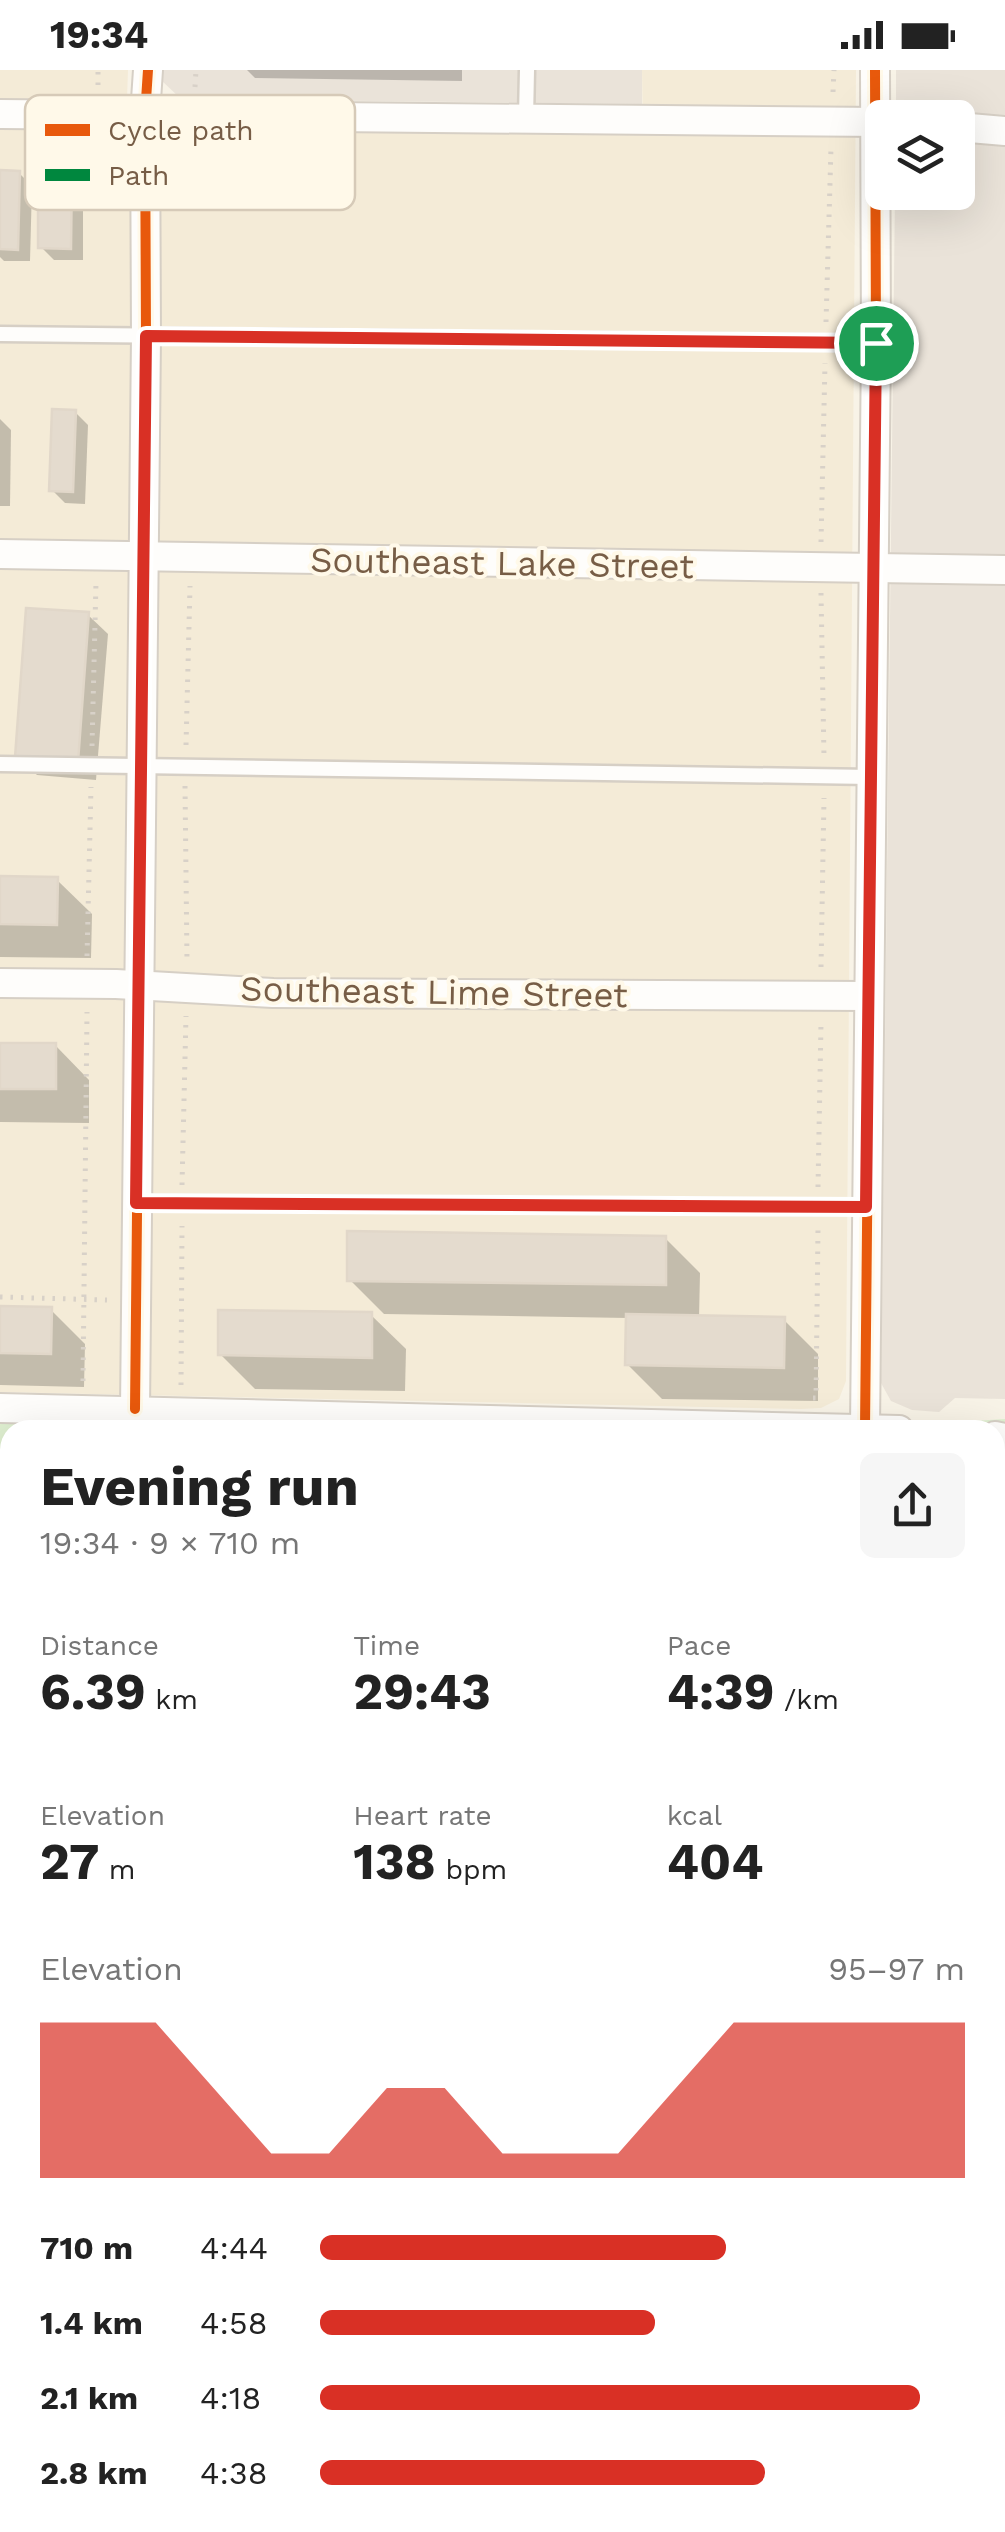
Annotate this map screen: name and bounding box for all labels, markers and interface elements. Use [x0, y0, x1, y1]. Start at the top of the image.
text: 19:34 [50, 13, 148, 57]
legend [25, 95, 355, 210]
map controls [865, 100, 975, 210]
button: layers [865, 100, 975, 210]
text: Cycle path [108, 114, 254, 147]
text: Path [108, 159, 169, 192]
pin [834, 301, 919, 386]
icon: arrive [849, 316, 904, 371]
street label: Southeast Lake Street [310, 539, 695, 587]
street label: Southeast Lime Street [240, 968, 628, 1016]
button: share [860, 1453, 965, 1558]
text: Evening run [40, 1454, 359, 1518]
text: 19:34 · 9 × 710 m [40, 1524, 300, 1562]
text: Distance [40, 1629, 159, 1662]
text: Time [353, 1629, 420, 1662]
text: Pace [667, 1629, 731, 1662]
text: 6.39 [40, 1662, 146, 1721]
text: 29:43 [353, 1662, 491, 1721]
text: 4:39 [667, 1662, 775, 1721]
text: km [146, 1683, 198, 1716]
text: /km [775, 1683, 839, 1716]
text: Elevation [40, 1799, 165, 1832]
text: Heart rate [353, 1799, 492, 1832]
text: kcal [667, 1799, 722, 1832]
text: 27 [40, 1832, 99, 1891]
text: 138 [353, 1832, 436, 1891]
text: 404 [667, 1832, 763, 1891]
text: m [99, 1853, 136, 1886]
text: bpm [436, 1853, 507, 1886]
text: Elevation [40, 1950, 183, 1988]
text: 95–97 m [828, 1950, 965, 1988]
text: 710 m [40, 2229, 133, 2267]
text: 4:44 [200, 2229, 268, 2267]
text: 1.4 km [40, 2304, 143, 2342]
text: 4:58 [200, 2304, 267, 2342]
text: 2.1 km [40, 2379, 138, 2417]
text: 4:18 [200, 2379, 261, 2417]
text: 2.8 km [40, 2454, 148, 2492]
text: 4:38 [200, 2454, 267, 2492]

